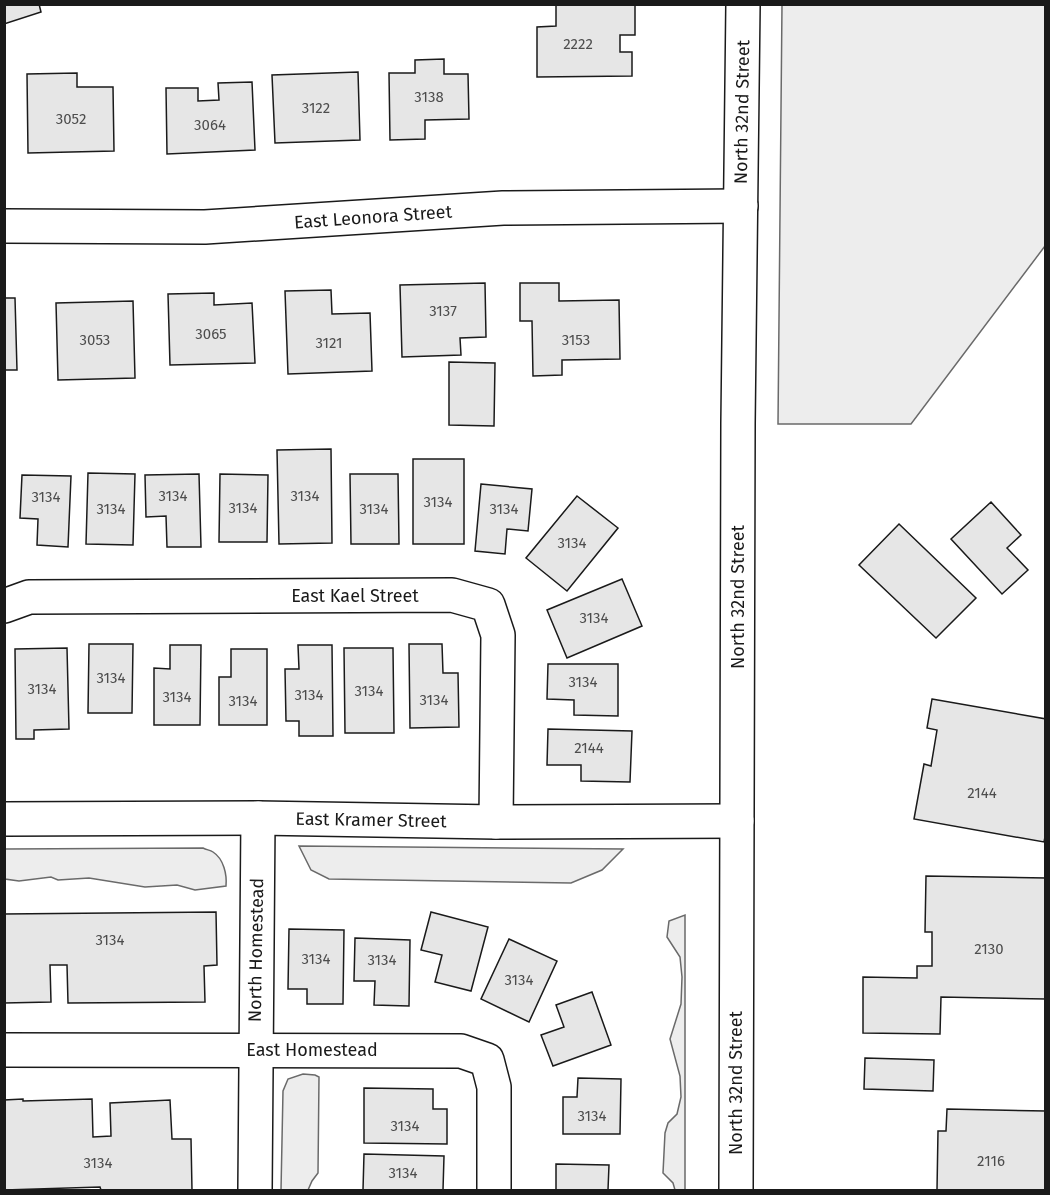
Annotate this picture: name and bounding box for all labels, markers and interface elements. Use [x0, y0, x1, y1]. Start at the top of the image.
house number: 2222 [563, 35, 593, 53]
street label: North 32nd Street [730, 39, 754, 184]
house number: 3138 [414, 88, 444, 106]
house number: 3122 [302, 99, 330, 117]
house number: 3052 [56, 110, 86, 128]
house number: 3064 [194, 116, 226, 134]
street label: East Leonora Street [293, 200, 453, 233]
house number: 3137 [429, 302, 457, 320]
house number: 3065 [195, 325, 227, 343]
house number: 3053 [80, 331, 110, 349]
house number: 3153 [562, 331, 590, 349]
house number: 3121 [315, 334, 343, 352]
house number: 3134 [159, 487, 188, 505]
house number: 3134 [291, 487, 320, 505]
house number: 3134 [32, 488, 61, 506]
house number: 3134 [424, 493, 453, 511]
house number: 3134 [229, 499, 258, 517]
house number: 3134 [97, 500, 126, 518]
house number: 3134 [360, 500, 389, 518]
house number: 3134 [490, 500, 519, 518]
street label: North 32nd Street [727, 524, 749, 669]
house number: 3134 [558, 534, 587, 552]
street label: East Kael Street [291, 585, 419, 607]
house number: 3134 [580, 609, 609, 627]
house number: 3134 [97, 669, 126, 687]
house number: 3134 [569, 673, 598, 691]
house number: 3134 [28, 680, 57, 698]
house number: 3134 [355, 682, 384, 700]
house number: 3134 [295, 686, 324, 704]
house number: 3134 [163, 688, 192, 706]
house number: 3134 [420, 691, 449, 709]
house number: 3134 [229, 692, 258, 710]
house number: 2144 [574, 739, 604, 757]
house number: 2144 [967, 784, 997, 802]
street label: East Kramer Street [295, 808, 447, 832]
street label: North Homestead [244, 878, 268, 1022]
house number: 3134 [96, 931, 125, 949]
house number: 2130 [974, 940, 1004, 958]
house number: 3134 [302, 950, 331, 968]
house number: 3134 [368, 951, 397, 969]
house number: 3134 [505, 971, 534, 989]
street label: North 32nd Street [725, 1010, 747, 1155]
street label: East Homestead [246, 1039, 378, 1061]
house number: 3134 [578, 1107, 607, 1125]
house number: 3134 [391, 1117, 420, 1135]
house number: 2116 [977, 1152, 1005, 1170]
house number: 3134 [84, 1154, 113, 1172]
house number: 3134 [389, 1164, 418, 1182]

